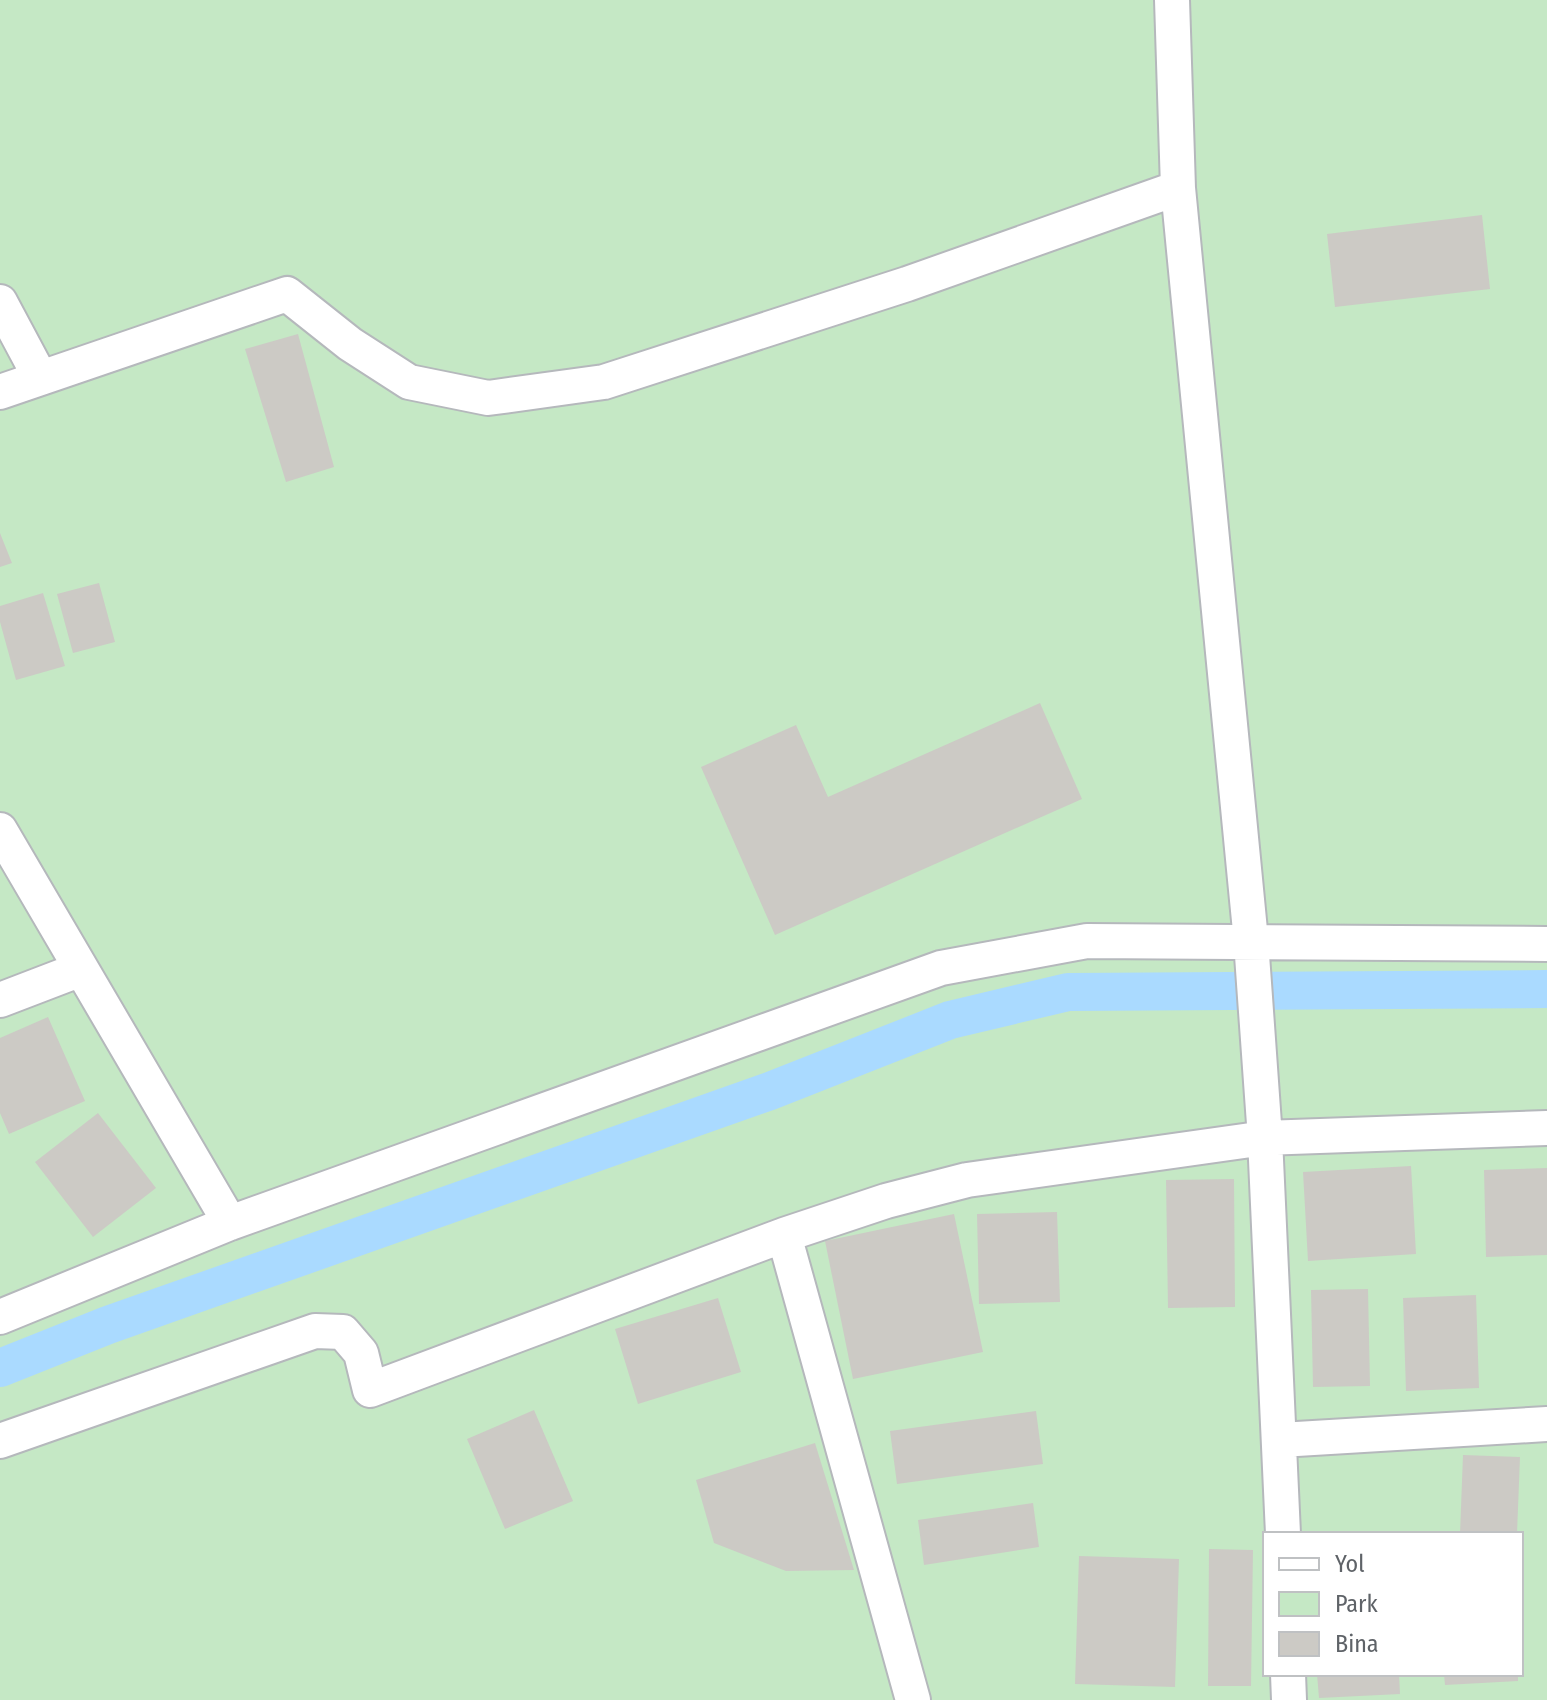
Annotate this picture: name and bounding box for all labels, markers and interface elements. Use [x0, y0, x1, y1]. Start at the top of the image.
legend [1263, 1532, 1523, 1676]
text: Yol [1335, 1550, 1365, 1578]
text: Park [1335, 1590, 1378, 1618]
text: Bina [1335, 1630, 1379, 1658]

